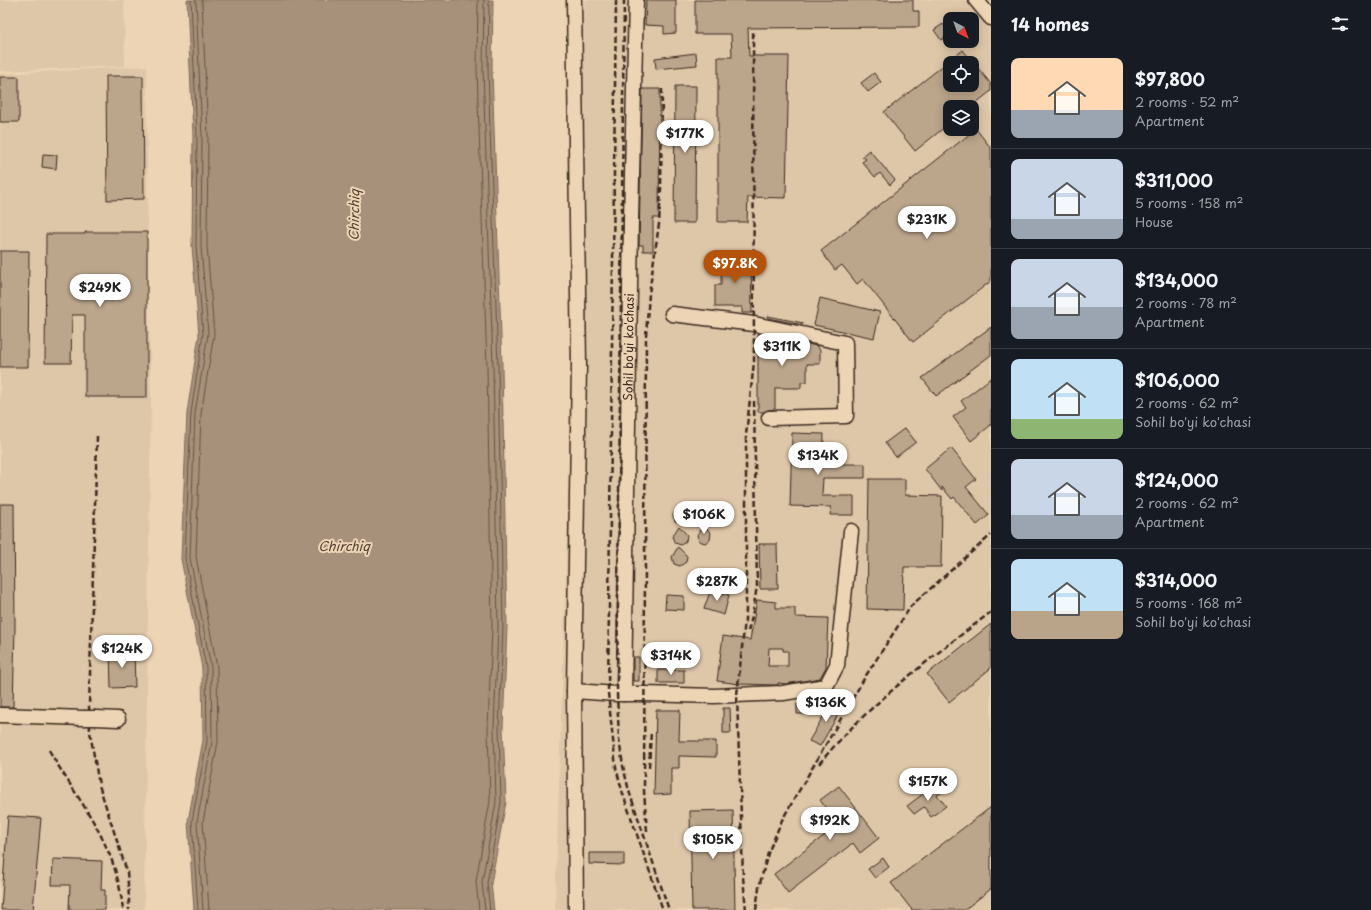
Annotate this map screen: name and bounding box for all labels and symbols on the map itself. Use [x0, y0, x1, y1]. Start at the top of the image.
north arrow [943, 12, 979, 48]
pin: $177K [657, 120, 713, 154]
water label: Chirchiq [344, 188, 363, 241]
pin: $231K [899, 206, 955, 240]
pin: $97.8K [702, 250, 768, 284]
pin: $249K [72, 274, 128, 308]
street label: Sohil bo'yi ko'chasi [618, 293, 638, 401]
pin: $311K [754, 333, 810, 367]
pin: $134K [790, 442, 846, 476]
pin: $106K [676, 501, 732, 535]
water label: Chirchiq [318, 536, 371, 555]
pin: $287K [689, 568, 745, 602]
pin: $124K [94, 635, 150, 669]
pin: $314K [643, 642, 699, 676]
pin: $136K [798, 689, 854, 723]
pin: $157K [900, 768, 956, 802]
pin: $192K [802, 807, 858, 841]
pin: $105K [685, 826, 741, 860]

